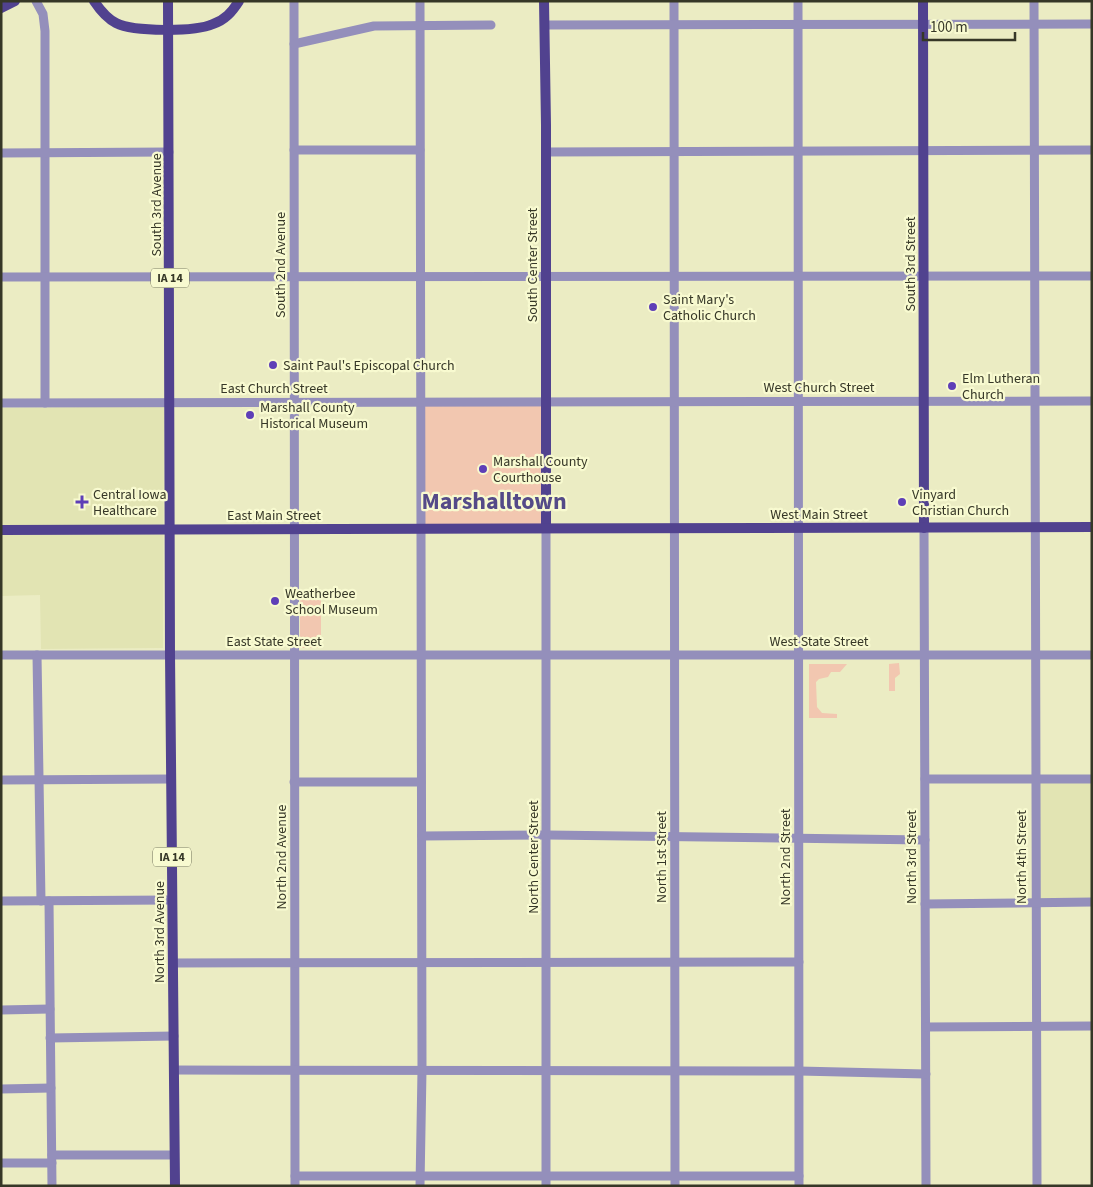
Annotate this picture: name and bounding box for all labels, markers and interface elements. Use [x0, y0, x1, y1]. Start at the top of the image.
scale bar [923, 10, 1016, 42]
text: 100 m [930, 17, 968, 38]
street label: South 3rd Avenue [147, 153, 167, 257]
street label: South Center Street [523, 207, 543, 322]
street label: South 2nd Avenue [271, 212, 291, 318]
street label: South 3rd Street [901, 216, 921, 312]
road number: IA 14 [151, 268, 189, 288]
place label: Saint Mary's Catholic Church [663, 290, 756, 326]
marker: Saint Mary's Catholic Church [647, 301, 659, 313]
place label: Saint Paul's Episcopal Church [283, 356, 455, 376]
marker: Saint Paul's Episcopal Church [267, 359, 279, 371]
place label: Elm Lutheran Church [962, 369, 1040, 405]
street label: West Church Street [764, 378, 875, 398]
street label: East Church Street [220, 379, 328, 399]
marker: Elm Lutheran Church [946, 380, 958, 392]
place label: Marshall County Historical Museum [260, 398, 368, 434]
marker: Marshall County Historical Museum [244, 409, 256, 421]
place label: Marshall County Courthouse [493, 452, 588, 488]
marker: Marshall County Courthouse [477, 463, 489, 475]
district label: Marshalltown [421, 484, 567, 519]
place label: Central Iowa Healthcare [93, 485, 166, 521]
place label: Vinyard Christian Church [912, 485, 1009, 521]
marker: Central Iowa Healthcare [75, 495, 89, 509]
marker: Vinyard Christian Church [896, 496, 908, 508]
street label: West Main Street [770, 505, 868, 525]
street label: East Main Street [227, 506, 321, 526]
place label: Weatherbee School Museum [285, 584, 378, 620]
marker: Weatherbee School Museum [269, 595, 281, 607]
street label: East State Street [226, 632, 322, 652]
street label: West State Street [770, 632, 869, 652]
street label: North Center Street [524, 800, 544, 914]
street label: North 2nd Avenue [272, 804, 292, 910]
street label: North 2nd Street [776, 808, 796, 905]
street label: North 3rd Street [902, 810, 922, 904]
street label: North 4th Street [1012, 810, 1032, 904]
street label: North 1st Street [652, 811, 672, 903]
road number: IA 14 [153, 848, 191, 866]
street label: North 3rd Avenue [150, 881, 170, 983]

